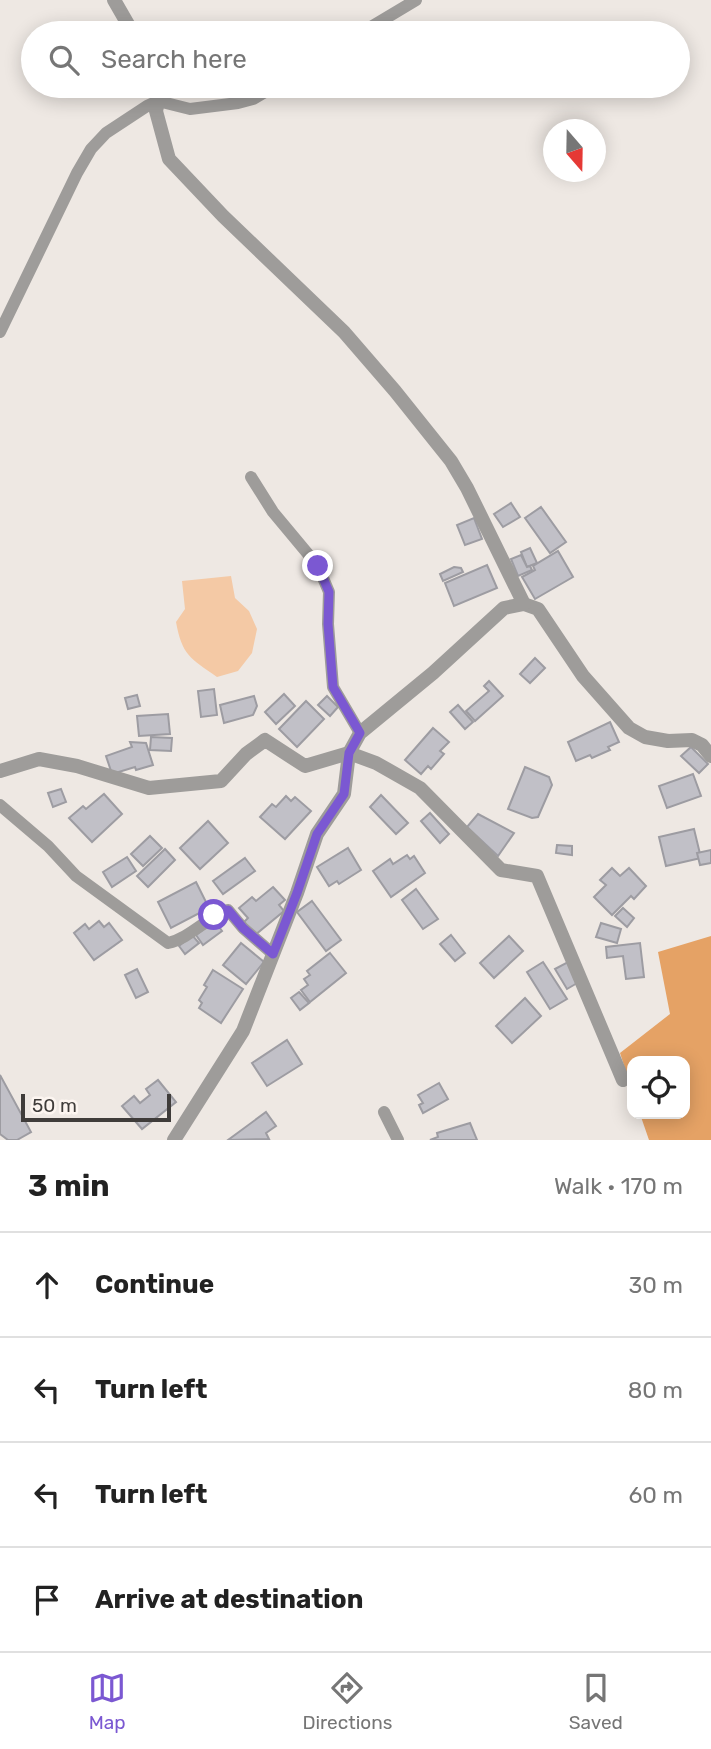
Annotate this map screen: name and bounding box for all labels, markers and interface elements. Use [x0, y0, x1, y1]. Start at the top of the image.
search box [21, 21, 690, 98]
icon: search [45, 41, 83, 79]
text: Search here [101, 44, 247, 75]
north arrow [543, 119, 606, 182]
route end [302, 550, 333, 581]
route start [198, 899, 229, 930]
map controls [627, 1056, 690, 1119]
button: locate [627, 1056, 690, 1119]
scale bar [21, 1091, 172, 1123]
text: 50 m [32, 1094, 77, 1117]
text: 3 min [28, 1168, 110, 1204]
text: Walk · 170 m [554, 1172, 683, 1200]
icon: ahead [28, 1266, 66, 1304]
text: Continue [95, 1269, 214, 1300]
text: 30 m [628, 1271, 683, 1299]
icon: left [28, 1371, 66, 1409]
text: Turn left [95, 1374, 207, 1405]
text: 80 m [628, 1376, 683, 1404]
icon: left [28, 1476, 66, 1514]
text: Turn left [95, 1479, 207, 1510]
text: 60 m [628, 1481, 683, 1509]
icon: arrive [28, 1581, 66, 1619]
text: Arrive at destination [95, 1584, 363, 1615]
tab: Map [88, 1669, 126, 1734]
tab: Directions [302, 1669, 392, 1734]
tab: Saved [569, 1669, 623, 1734]

